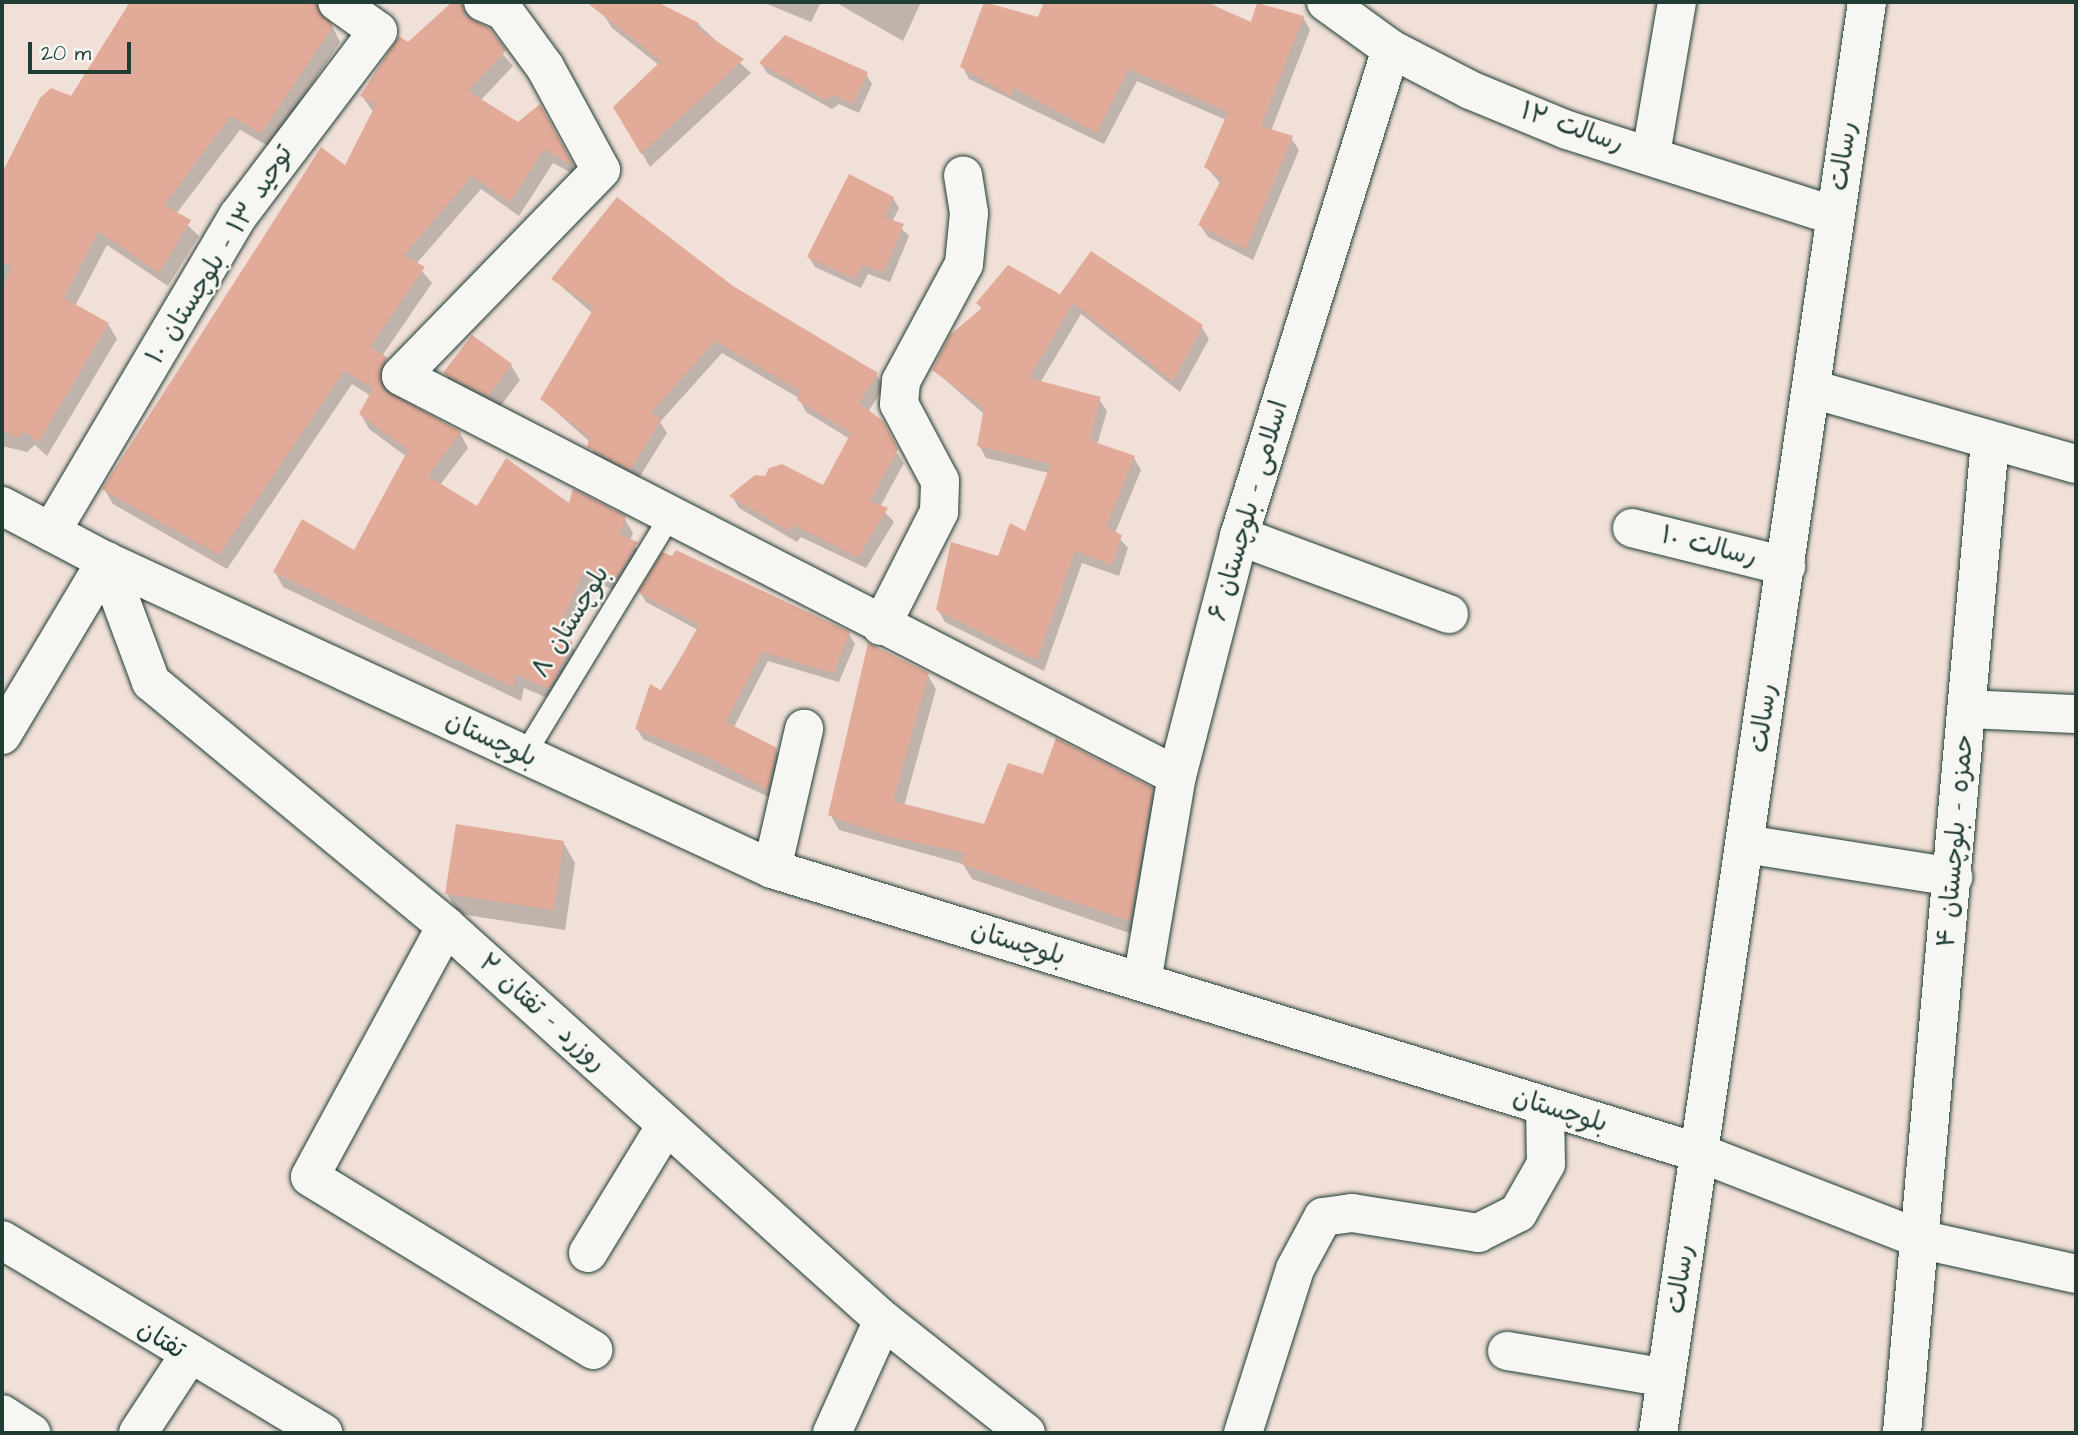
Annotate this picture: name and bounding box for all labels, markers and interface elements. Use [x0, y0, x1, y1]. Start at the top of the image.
scale bar [32, 28, 135, 72]
text: 20 m [41, 39, 91, 68]
street label: رسالت ۱۲ [1516, 96, 1628, 160]
street label: رسالت [1824, 119, 1864, 193]
street label: توحید ۱۳ - بلوچستان ۱۰ [140, 139, 300, 371]
street label: اسلامی - بلوچستان ۶ [1203, 397, 1295, 625]
street label: رسالت ۱۰ [1658, 520, 1760, 574]
street label: بلوچستان ۸ [525, 560, 617, 684]
street label: رسالت [1744, 681, 1784, 755]
street label: بلوچستان [440, 705, 542, 775]
street label: حمزه - بلوچستان ۴ [1931, 733, 1981, 949]
street label: بلوچستان [967, 915, 1069, 973]
street label: روزرد - تفتان ۲ [472, 947, 612, 1079]
street label: بلوچستان [1509, 1082, 1611, 1140]
street label: رسالت [1661, 1242, 1701, 1316]
street label: تفتان [131, 1313, 191, 1367]

